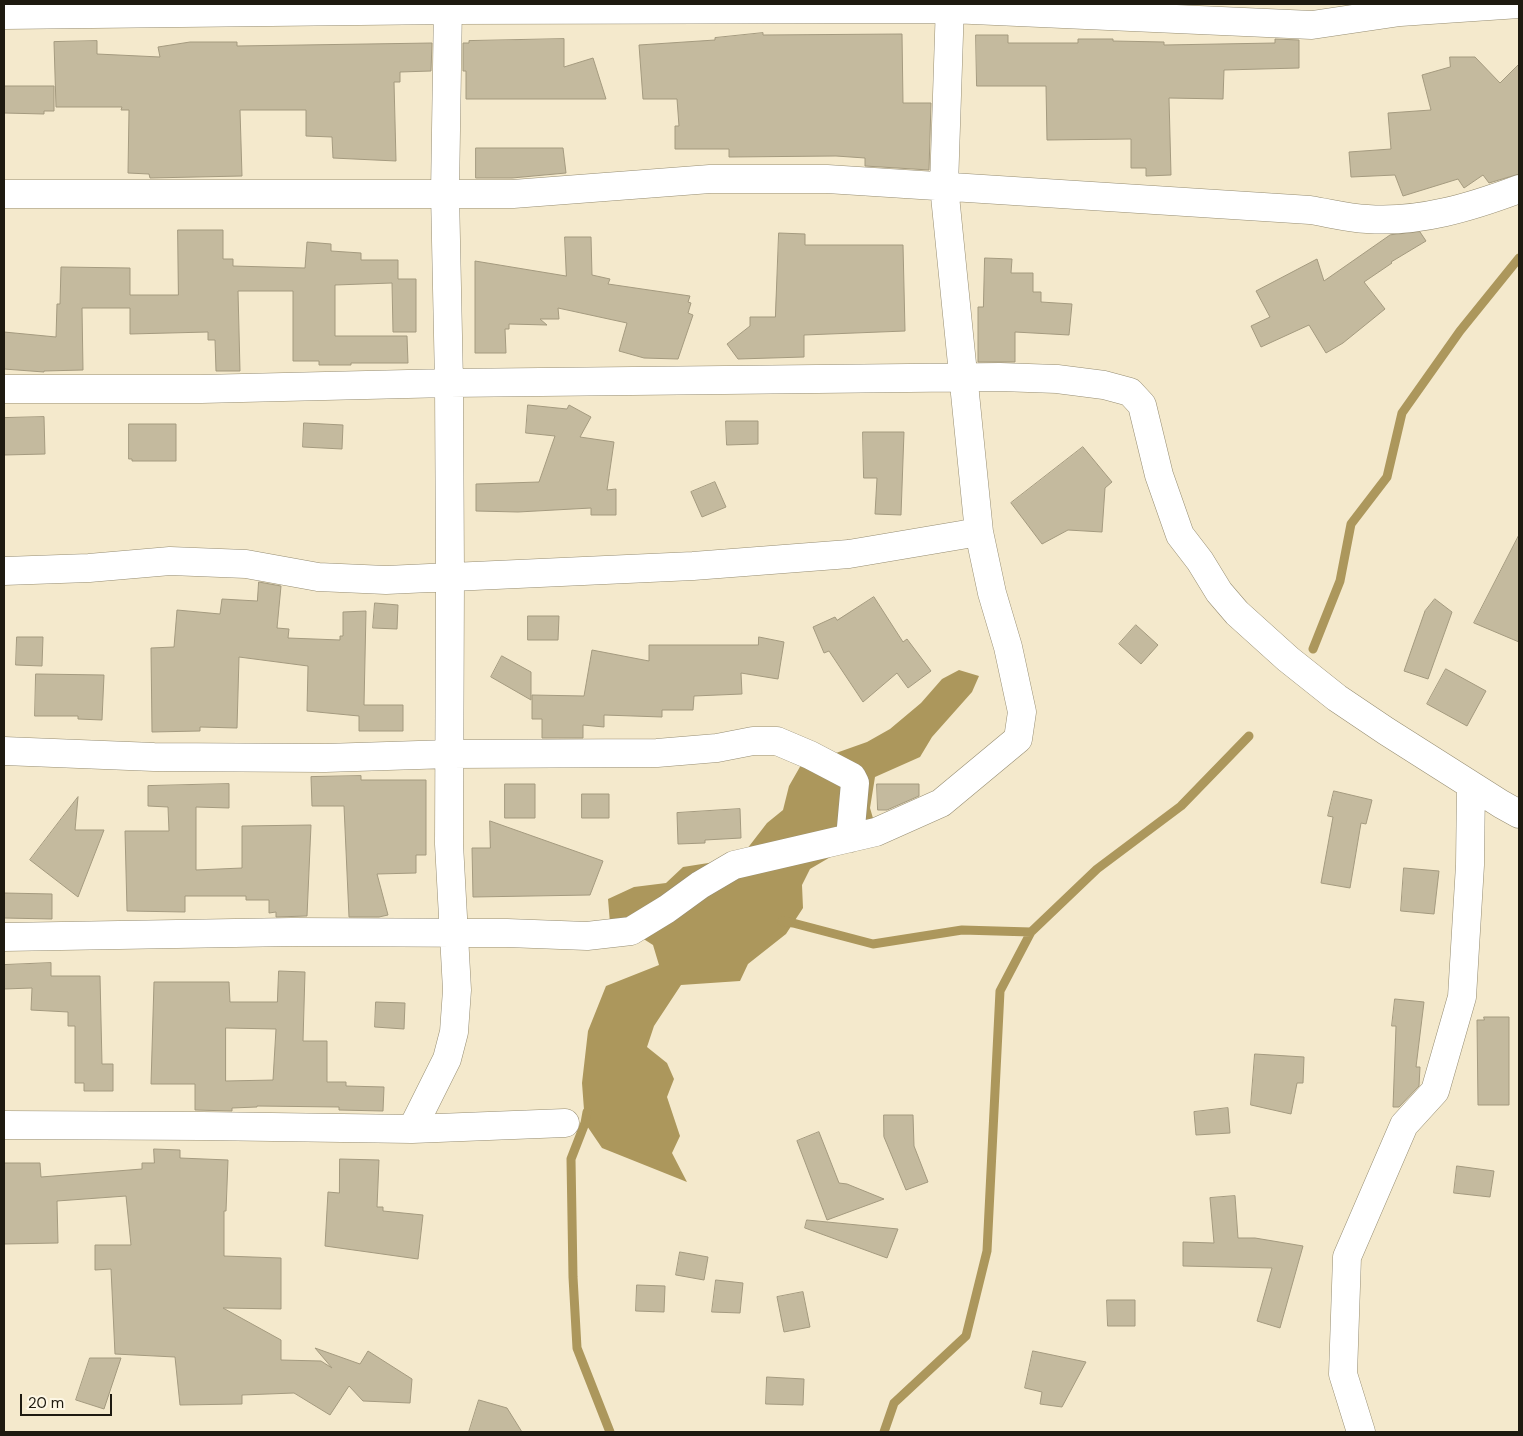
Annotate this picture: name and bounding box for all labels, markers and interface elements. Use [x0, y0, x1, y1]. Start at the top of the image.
scale bar [22, 1384, 115, 1416]
text: 20 m [28, 1393, 64, 1413]

